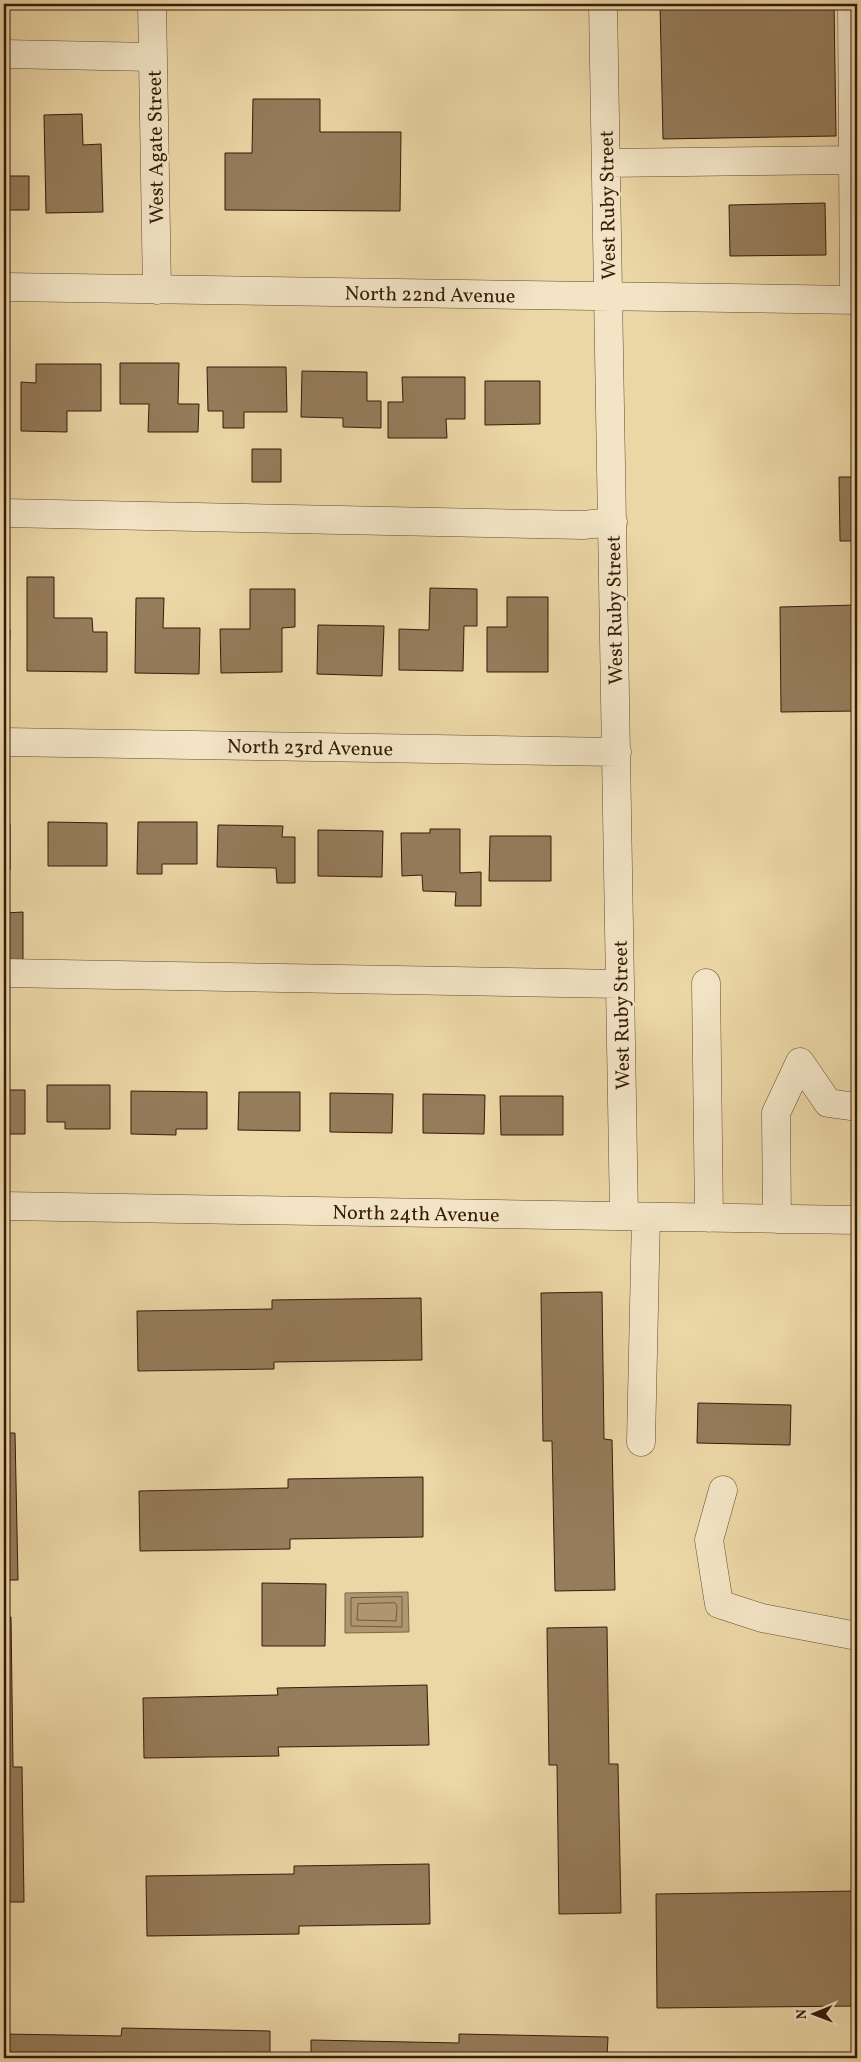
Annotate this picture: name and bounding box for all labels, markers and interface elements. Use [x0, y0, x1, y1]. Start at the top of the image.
street label: West Agate Street [142, 70, 172, 224]
street label: West Ruby Street [594, 130, 624, 280]
street label: North 22nd Avenue [344, 281, 516, 311]
street label: West Ruby Street [601, 535, 631, 685]
street label: North 23rd Avenue [227, 734, 393, 764]
street label: West Ruby Street [608, 940, 638, 1090]
street label: North 24th Avenue [332, 1200, 500, 1230]
north arrow [788, 1990, 838, 2040]
text: N [793, 2009, 812, 2019]

